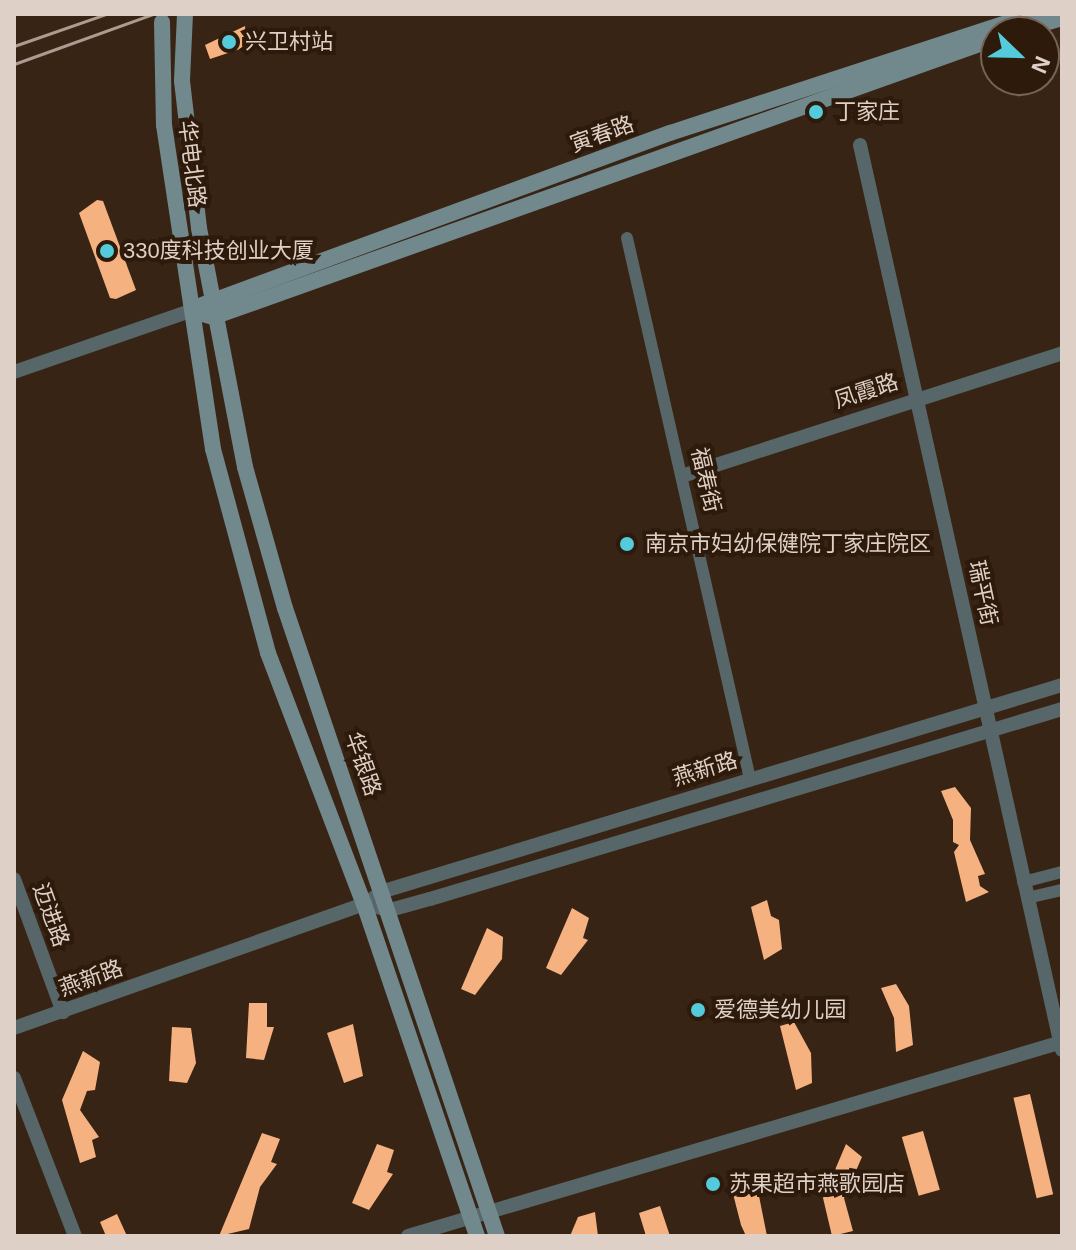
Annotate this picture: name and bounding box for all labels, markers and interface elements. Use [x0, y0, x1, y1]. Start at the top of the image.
north arrow [980, 16, 1060, 96]
place label: 兴卫村站 [245, 29, 333, 55]
marker: 兴卫村站 [220, 33, 238, 51]
text: N [1026, 53, 1055, 77]
place label: 丁家庄 [834, 99, 900, 125]
marker: 丁家庄 [805, 101, 827, 123]
street label: 寅春路 [566, 110, 638, 158]
street label: 华电北路 [174, 119, 210, 209]
place label: 330度科技创业大厦 [123, 238, 314, 264]
marker: 330度科技创业大厦 [98, 242, 116, 260]
street label: 凤霞路 [831, 368, 901, 414]
street label: 福寿街 [686, 445, 726, 515]
place label: 南京市妇幼保健院丁家庄院区 [645, 531, 931, 557]
marker: 南京市妇幼保健院丁家庄院区 [616, 533, 638, 555]
street label: 瑞平街 [963, 558, 1003, 628]
street label: 华银路 [340, 729, 386, 799]
street label: 燕新路 [670, 747, 740, 791]
street label: 迈进路 [27, 879, 75, 951]
street label: 燕新路 [55, 954, 127, 1002]
place label: 爱德美幼儿园 [714, 997, 846, 1023]
marker: 爱德美幼儿园 [689, 1001, 707, 1019]
place label: 苏果超市燕歌园店 [729, 1171, 905, 1197]
marker: 苏果超市燕歌园店 [704, 1175, 722, 1193]

